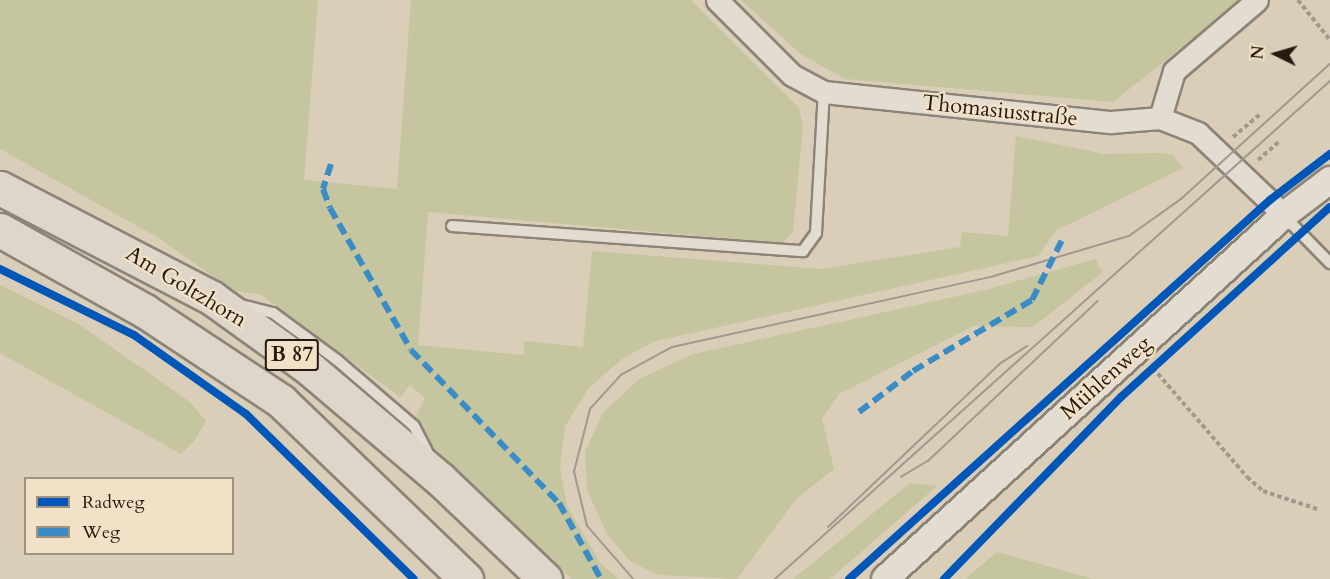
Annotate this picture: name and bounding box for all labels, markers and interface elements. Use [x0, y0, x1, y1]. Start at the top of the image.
north arrow [1246, 24, 1306, 84]
text: N [1247, 45, 1270, 60]
street label: Thomasiusstraße [921, 90, 1079, 132]
street label: Am Goltzhorn [121, 241, 251, 333]
street label: Mühlenweg [1055, 330, 1157, 426]
road number: B 87 [264, 337, 320, 373]
legend [24, 477, 234, 555]
text: Radweg [82, 490, 145, 515]
text: Weg [82, 520, 120, 545]

